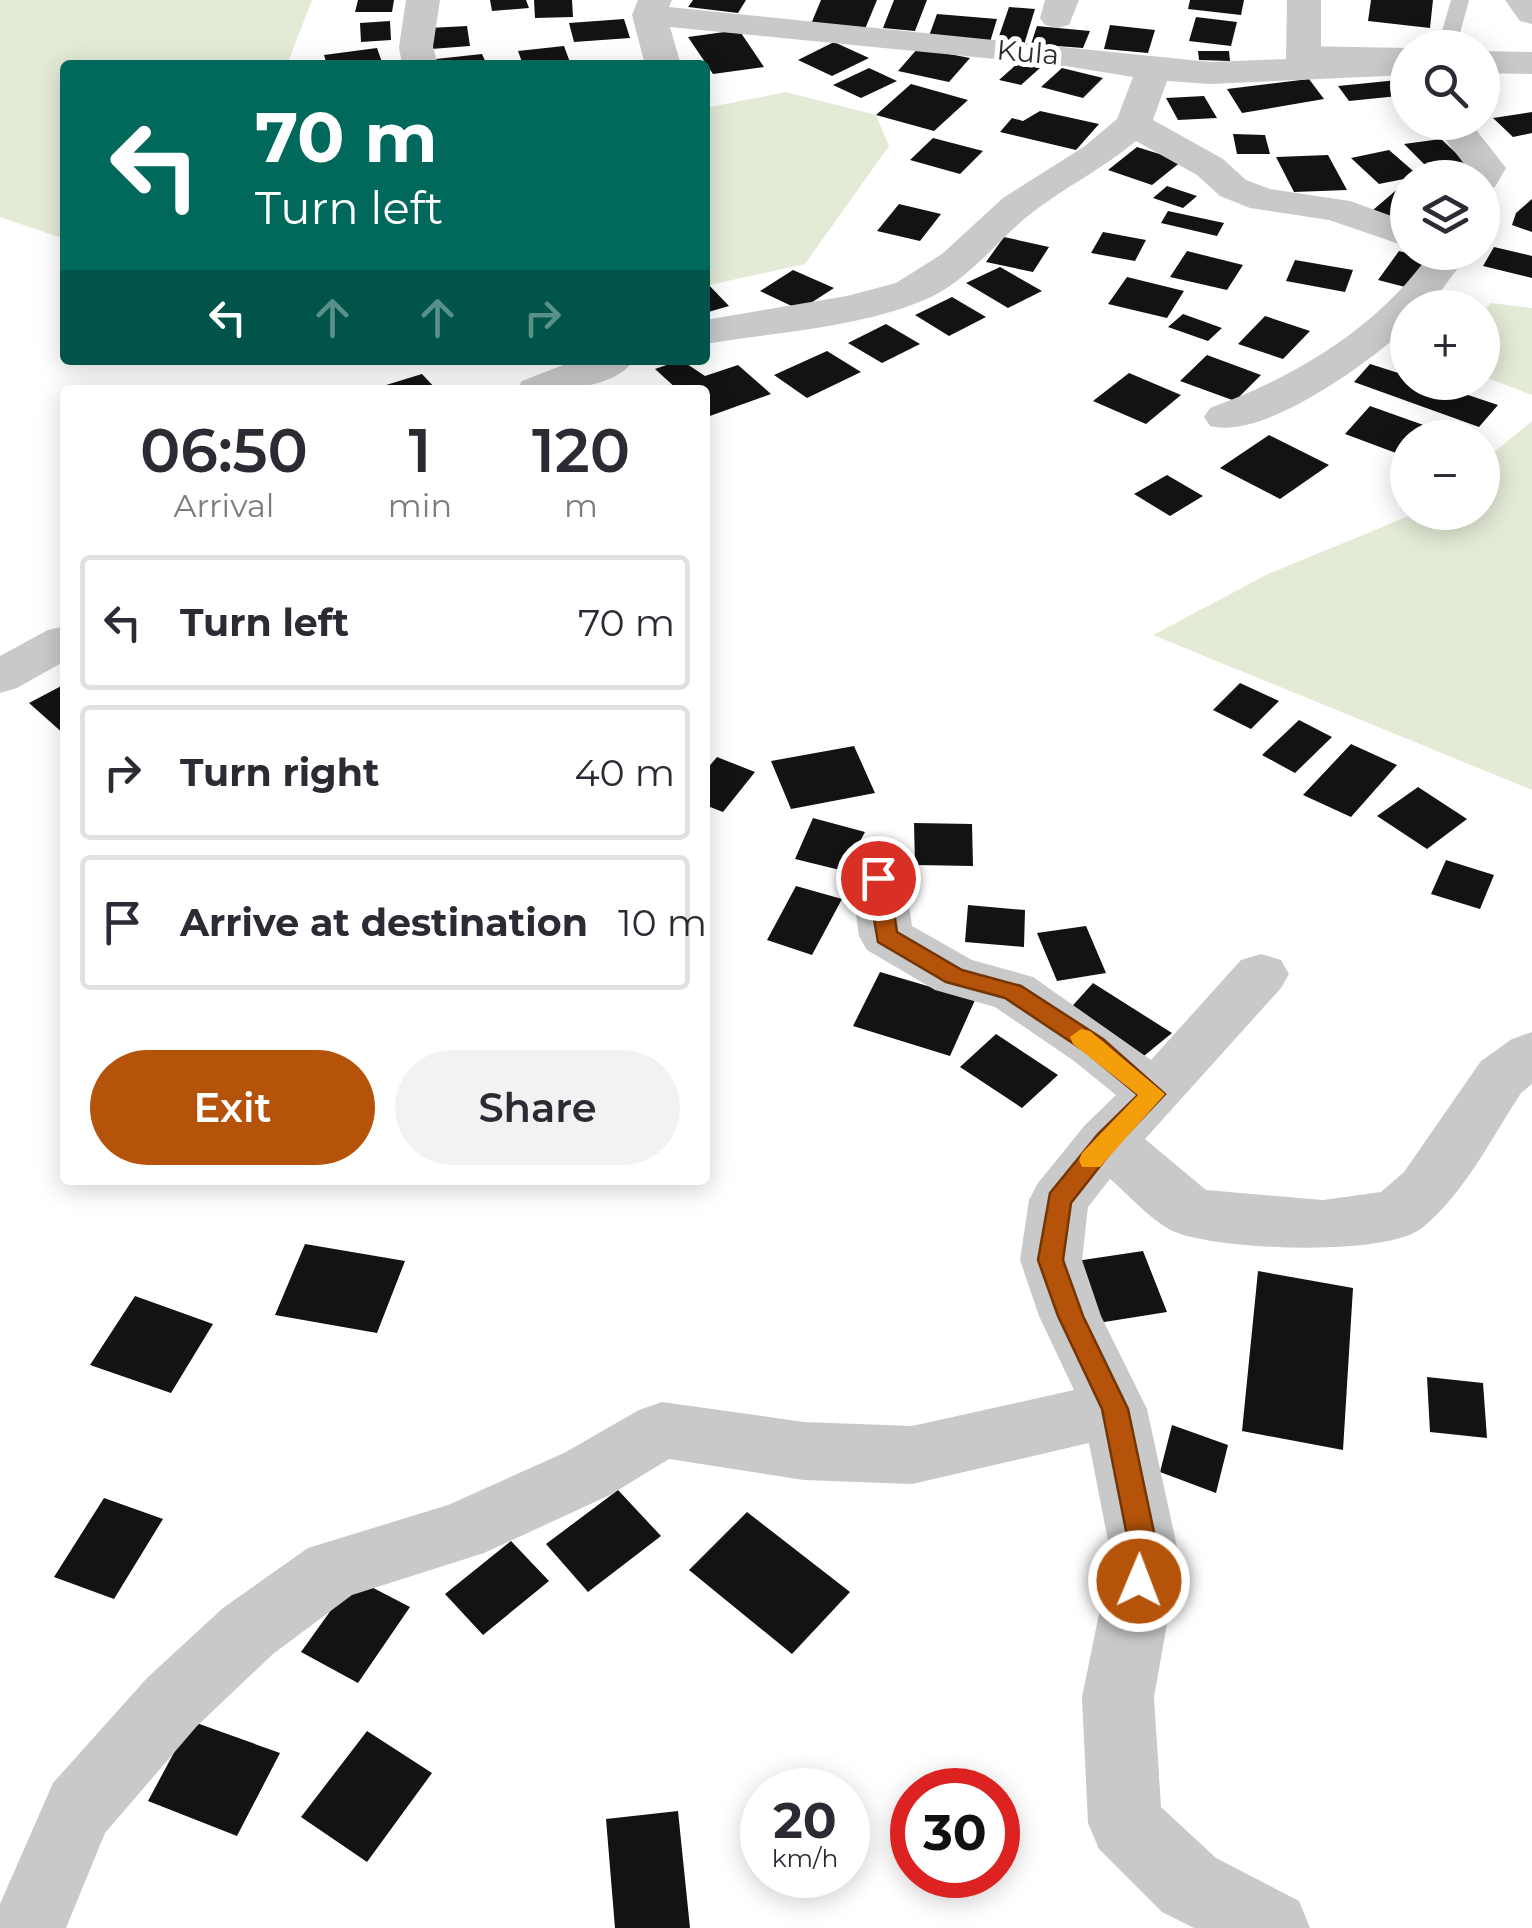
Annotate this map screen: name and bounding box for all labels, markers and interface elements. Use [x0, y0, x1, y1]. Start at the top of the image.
map controls [1390, 30, 1500, 530]
button: search [1390, 30, 1500, 140]
street label: Kula [996, 32, 1060, 72]
text: 70 m [255, 94, 438, 180]
icon: left [90, 100, 220, 230]
button: layers [1390, 160, 1500, 270]
text: Turn left [255, 180, 443, 235]
icon: left [200, 290, 255, 345]
icon: ahead [305, 290, 360, 345]
icon: ahead [410, 290, 465, 345]
icon: right [515, 290, 570, 345]
button: + [1390, 290, 1500, 400]
text: 06:50 [140, 414, 308, 487]
text: 1 [409, 414, 431, 487]
text: 120 [532, 414, 630, 487]
button: − [1390, 420, 1500, 530]
text: Arrival [173, 486, 274, 525]
text: min [388, 486, 452, 525]
text: m [564, 486, 598, 525]
icon: left [95, 595, 150, 650]
text: Turn left [180, 599, 349, 646]
text: 70 m [578, 599, 675, 646]
icon: right [95, 745, 150, 800]
text: Turn right [180, 749, 379, 796]
text: 40 m [574, 749, 675, 796]
pin [836, 836, 921, 921]
icon: arrive [851, 851, 906, 906]
icon: arrive [95, 895, 150, 950]
text: Arrive at destination [180, 899, 588, 946]
text: 10 m [618, 899, 707, 946]
button: Exit [90, 1050, 375, 1165]
button: Share [395, 1050, 680, 1165]
position arrow [1087, 1529, 1191, 1633]
speed limit sign: 30 [890, 1768, 1020, 1898]
text: 20 [773, 1790, 837, 1851]
text: km/h [772, 1843, 838, 1873]

